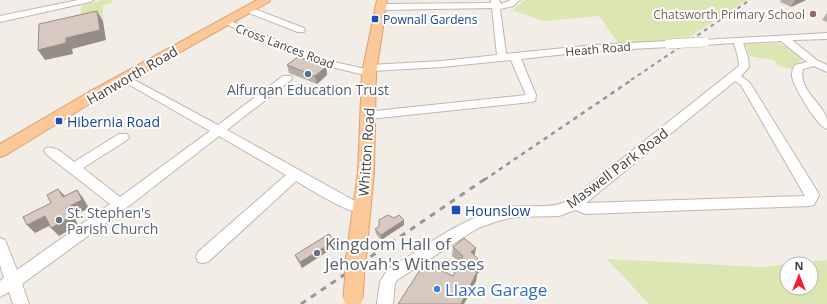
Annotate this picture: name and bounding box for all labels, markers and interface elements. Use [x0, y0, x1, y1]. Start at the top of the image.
place label: Chatsworth Primary School [653, 6, 805, 23]
marker: Chatsworth Primary School [808, 9, 818, 19]
place label: Pownall Gardens [383, 11, 478, 28]
marker: Pownall Gardens [370, 14, 380, 24]
street label: Cross Lances Road [233, 19, 337, 73]
street label: Heath Road [565, 38, 631, 60]
street label: Hanworth Road [83, 41, 181, 109]
marker: Alfurqan Education Trust [303, 69, 313, 79]
place label: Alfurqan Education Trust [227, 80, 389, 99]
street label: Whitton Road [353, 107, 379, 197]
place label: Hibernia Road [67, 112, 160, 131]
marker: Hibernia Road [54, 116, 64, 126]
street label: Maswell Park Road [562, 123, 672, 213]
place label: Hounslow [465, 201, 531, 220]
place label: St. Stephen's Parish Church [67, 203, 158, 238]
marker: Hounslow [450, 204, 462, 216]
marker: St. Stephen's Parish Church [54, 215, 64, 225]
place label: Kingdom Hall of Jehovah's Witnesses [323, 232, 484, 275]
marker: Kingdom Hall of Jehovah's Witnesses [312, 248, 322, 258]
north arrow [779, 256, 819, 296]
text: N [795, 258, 803, 273]
place label: Llaxa Garage [445, 278, 547, 301]
marker: Llaxa Garage [432, 284, 442, 294]

